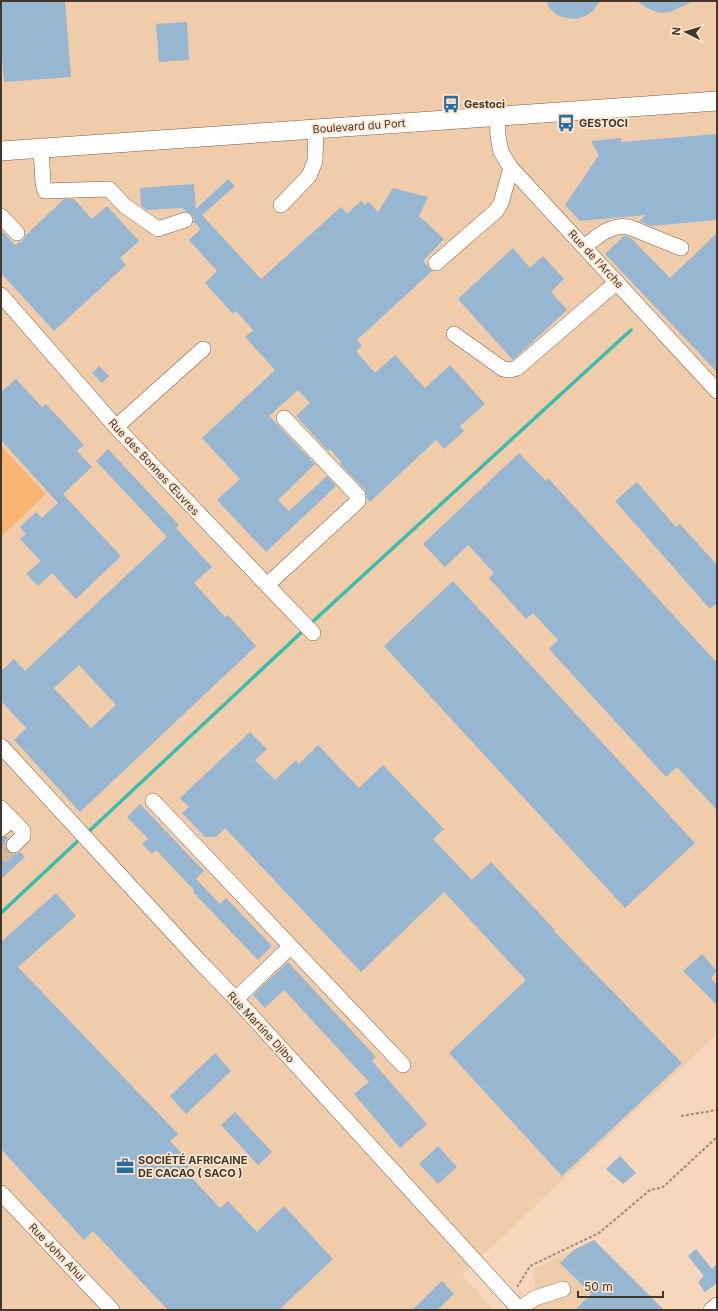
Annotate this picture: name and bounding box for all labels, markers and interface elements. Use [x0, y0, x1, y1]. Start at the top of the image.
north arrow [666, 12, 706, 52]
text: N [669, 26, 683, 36]
bus stop icon: Gestoci [441, 94, 461, 114]
place label: Gestoci [464, 97, 505, 111]
bus stop icon: GESTOCI [556, 113, 576, 133]
street label: Boulevard du Port [312, 116, 406, 136]
place label: GESTOCI [579, 116, 628, 130]
street label: Rue de l'Arche [565, 227, 627, 291]
street label: Rue des Bonnes Œuvres [106, 416, 203, 518]
street label: Rue Martine Djibo [224, 988, 298, 1066]
place label: SOCIÉTÉ AFRICAINE DE CACAO ( SACO ) [138, 1153, 248, 1180]
office icon: SOCIÉTÉ AFRICAINE DE CACAO ( SACO ) [115, 1156, 135, 1176]
street label: Rue John Ahui [26, 1220, 88, 1284]
scale bar [578, 1273, 663, 1299]
text: 50 m [584, 1279, 613, 1294]

